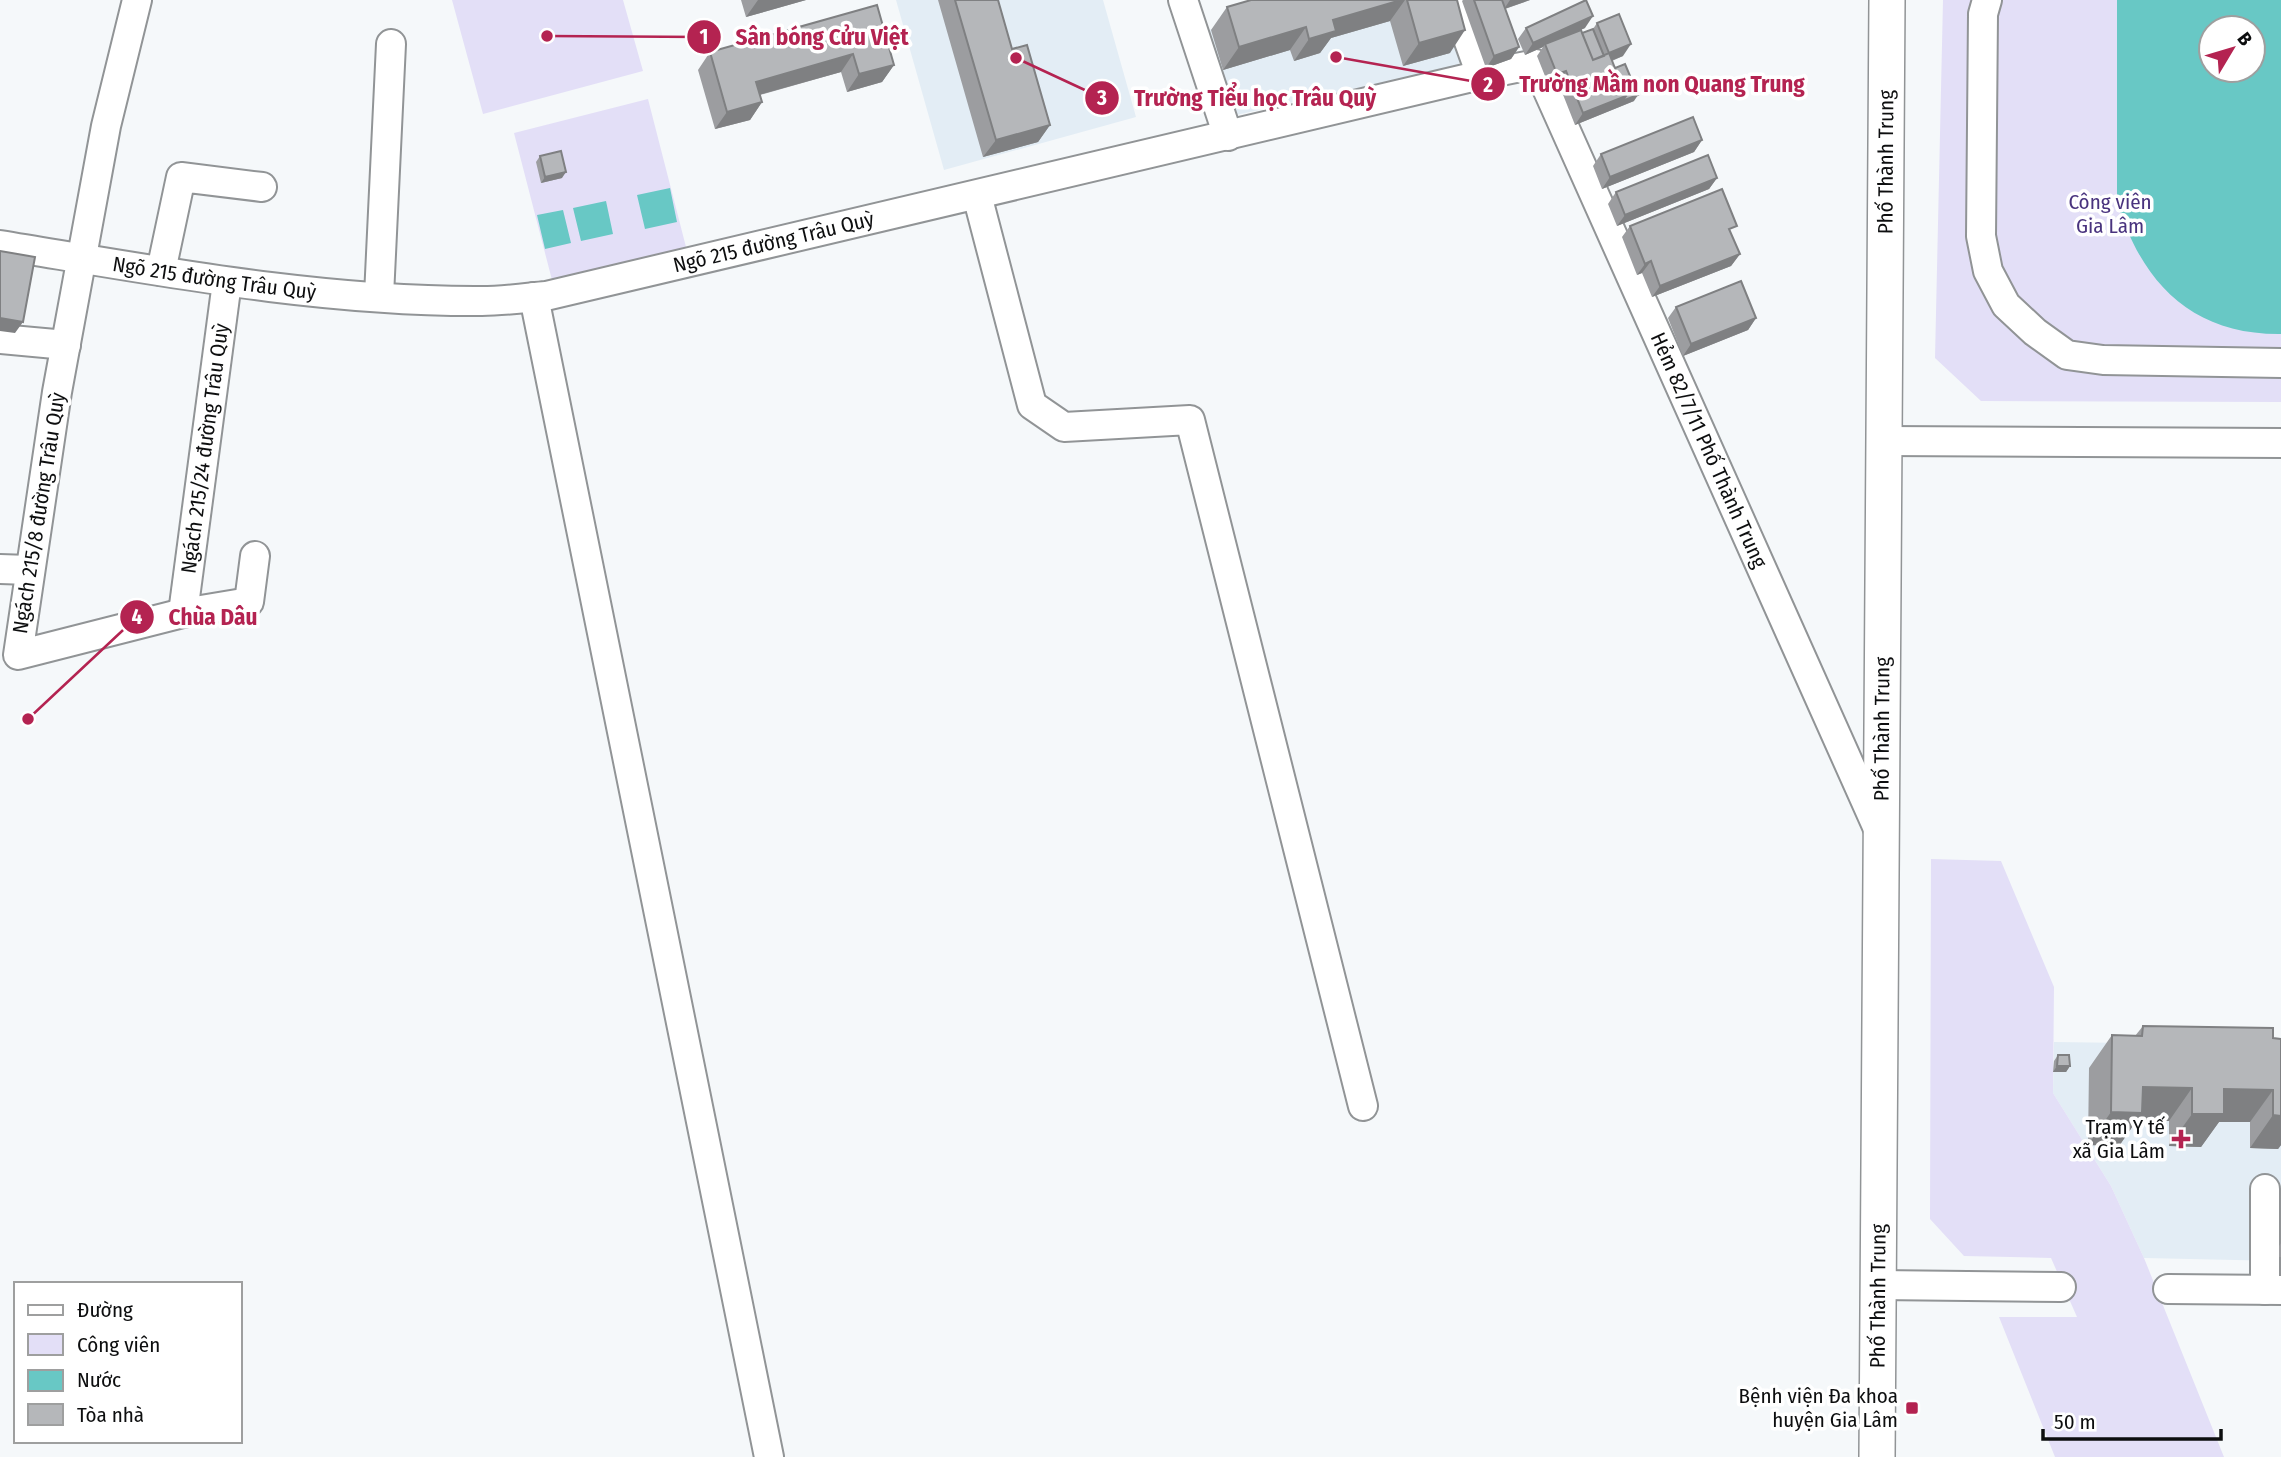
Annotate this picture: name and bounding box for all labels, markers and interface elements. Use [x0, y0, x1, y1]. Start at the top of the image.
north arrow [2197, 14, 2267, 84]
callout: Sân bóng Cửu Việt [686, 15, 922, 59]
text: Sân bóng Cửu Việt [736, 23, 909, 51]
text: 1 [700, 24, 708, 50]
text: B [2233, 28, 2258, 50]
callout: Trường Mầm non Quang Trung [1470, 62, 1819, 106]
text: Trường Mầm non Quang Trung [1519, 68, 1805, 98]
text: 2 [1482, 72, 1493, 98]
callout: Trường Tiểu học Trâu Quỳ [1085, 76, 1390, 120]
text: Trường Tiểu học Trâu Quỳ [1134, 82, 1377, 112]
text: 3 [1096, 85, 1107, 111]
street label: Phố Thành Trung [1872, 90, 1899, 234]
park label: Công viên Gia Lâm [2068, 189, 2152, 239]
street label: Ngõ 215 đường Trâu Quỳ [671, 206, 877, 278]
street label: Ngõ 215 đường Trâu Quỳ [111, 251, 318, 305]
street label: Ngách 215/24 đường Trâu Quỳ [175, 321, 234, 575]
street label: Hẻm 82/7/11 Phố Thành Trung [1645, 328, 1773, 572]
street label: Ngách 215/8 đường Trâu Quỳ [7, 390, 71, 635]
callout: Chùa Dâu [120, 595, 272, 639]
text: Chùa Dâu [169, 603, 257, 631]
text: 4 [132, 604, 143, 630]
street label: Phố Thành Trung [1869, 657, 1895, 801]
place label: Trạm Y tế xã Gia Lâm [2073, 1114, 2166, 1164]
marker: Trạm Y tế xã Gia Lâm [2171, 1129, 2191, 1149]
street label: Phố Thành Trung [1865, 1224, 1892, 1368]
legend [14, 1282, 242, 1443]
text: Đường [77, 1297, 133, 1323]
text: Công viên [77, 1332, 160, 1358]
text: Nước [77, 1367, 121, 1393]
place label: Bệnh viện Đa khoa huyện Gia Lâm [1739, 1383, 1898, 1433]
scale bar [2043, 1398, 2222, 1442]
marker: Bệnh viện Đa khoa huyện Gia Lâm [1904, 1400, 1920, 1416]
text: Tòa nhà [77, 1402, 144, 1428]
text: 50 m [2054, 1409, 2096, 1435]

